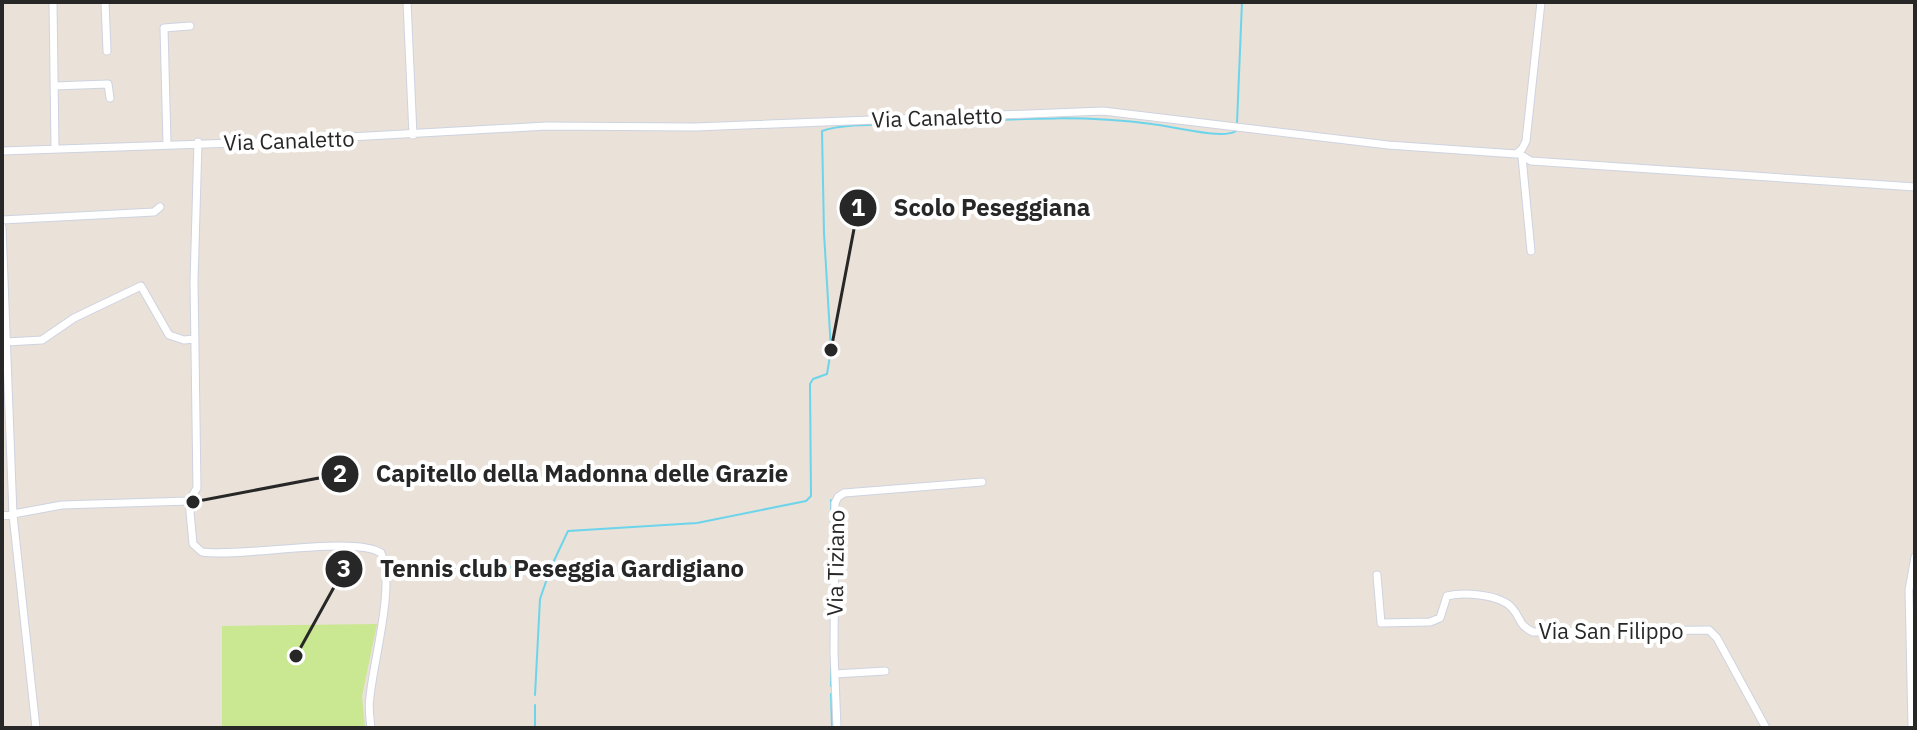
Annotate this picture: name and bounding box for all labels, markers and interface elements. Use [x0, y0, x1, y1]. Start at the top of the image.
street label: Via Canaletto [871, 100, 1003, 134]
street label: Via Canaletto [223, 123, 355, 157]
callout: Scolo Peseggiana [838, 184, 1106, 232]
text: 1 [851, 191, 865, 223]
text: Scolo Peseggiana [894, 191, 1090, 223]
callout: Capitello della Madonna delle Grazie [320, 450, 804, 498]
text: 2 [333, 457, 347, 489]
text: Capitello della Madonna delle Grazie [376, 457, 788, 489]
street label: Via Tiziano [820, 510, 850, 616]
callout: Tennis club Peseggia Gardigiano [324, 545, 761, 593]
text: 3 [337, 552, 351, 584]
text: Tennis club Peseggia Gardigiano [380, 552, 744, 584]
street label: Via San Filippo [1538, 616, 1684, 645]

